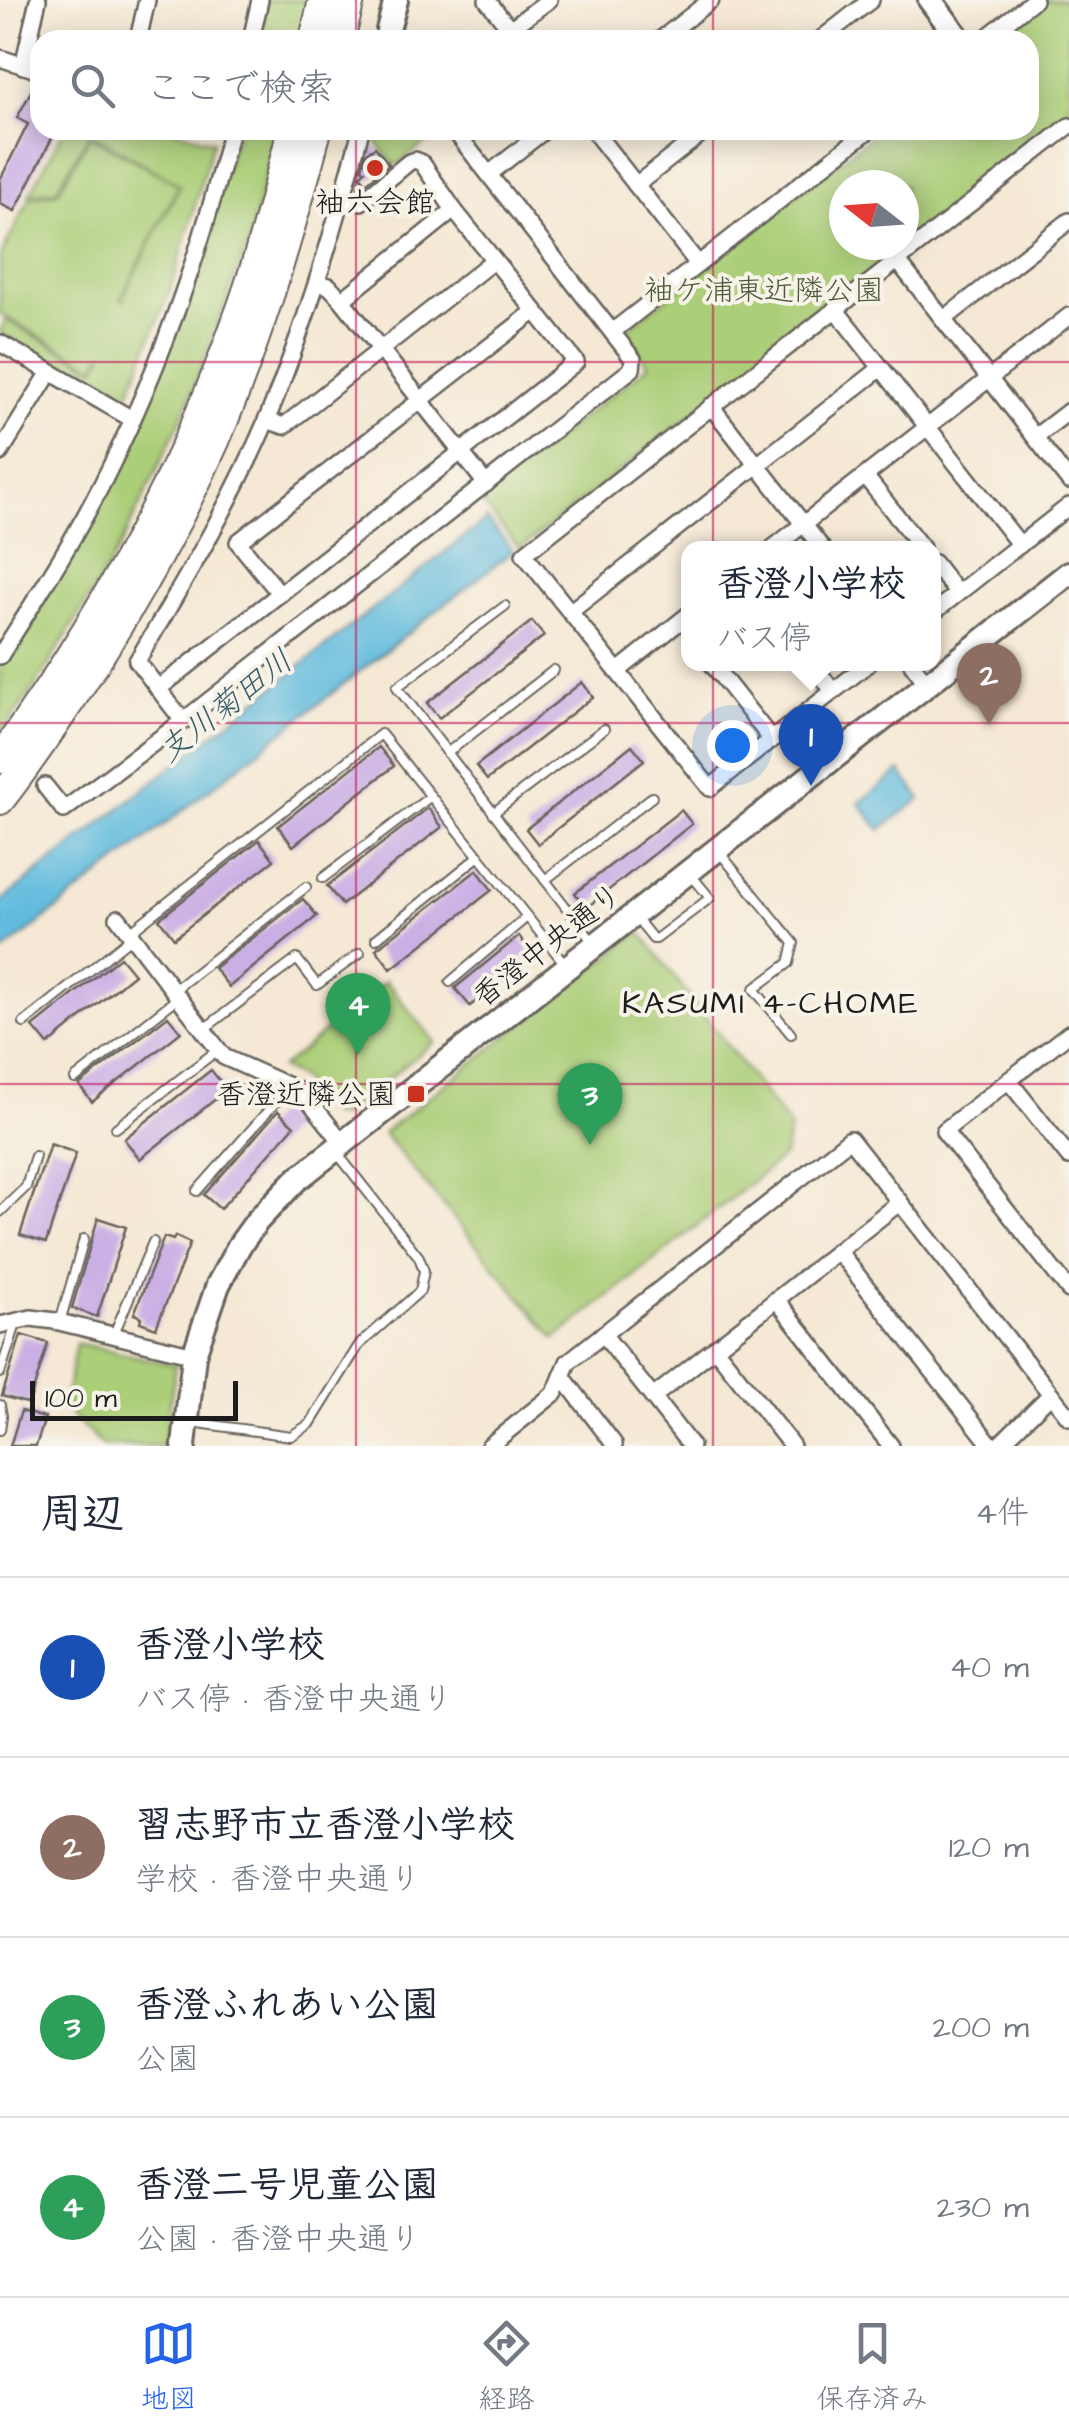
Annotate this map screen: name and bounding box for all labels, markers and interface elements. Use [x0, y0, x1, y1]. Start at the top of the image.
search box [30, 30, 1039, 140]
icon: search [65, 58, 120, 113]
text: ここで検索 [145, 63, 335, 115]
marker: 袖六会館 [364, 157, 386, 179]
north arrow [829, 170, 919, 260]
place label: 袖六会館 [315, 182, 435, 224]
park label: 袖ケ浦東近隣公園 [644, 270, 884, 312]
popup [681, 541, 941, 671]
text: 香澄小学校 [716, 559, 906, 611]
text: バス停 [716, 616, 812, 661]
water label: 支川菊田川 [149, 639, 303, 773]
pin: 2 [956, 642, 1022, 725]
pin: 1 [778, 704, 844, 786]
your location [707, 720, 758, 771]
street label: 香澄中央通り [464, 874, 631, 1018]
pin: 4 [326, 972, 390, 1055]
district label: KASUMI 4-CHOME [622, 981, 920, 1026]
pin: 3 [558, 1062, 622, 1145]
place label: 香澄近隣公園 [216, 1074, 396, 1116]
marker: 香澄近隣公園 [405, 1083, 427, 1105]
scale bar [30, 1376, 238, 1420]
text: 100 m [45, 1379, 117, 1418]
text: 周辺 [40, 1486, 124, 1544]
text: 4件 [975, 1491, 1029, 1536]
text: 香澄小学校 [135, 1620, 325, 1672]
text: 1 [70, 1645, 75, 1690]
text: 40 m [949, 1645, 1029, 1690]
text: バス停 · 香澄中央通り [135, 1677, 453, 1722]
text: 習志野市立香澄小学校 [135, 1800, 515, 1852]
text: 2 [63, 1825, 82, 1870]
text: 120 m [949, 1825, 1029, 1870]
text: 学校 · 香澄中央通り [135, 1857, 421, 1902]
text: 香澄ふれあい公園 [135, 1980, 439, 2032]
text: 3 [64, 2005, 81, 2050]
text: 200 m [933, 2005, 1029, 2050]
text: 公園 [135, 2037, 199, 2082]
text: 香澄二号児童公園 [135, 2160, 439, 2212]
text: 4 [62, 2185, 83, 2230]
text: 230 m [937, 2185, 1029, 2230]
text: 公園 · 香澄中央通り [135, 2217, 421, 2262]
tab: 地図 [141, 2316, 197, 2419]
tab: 経路 [478, 2316, 534, 2419]
tab: 保存済み [816, 2316, 928, 2419]

